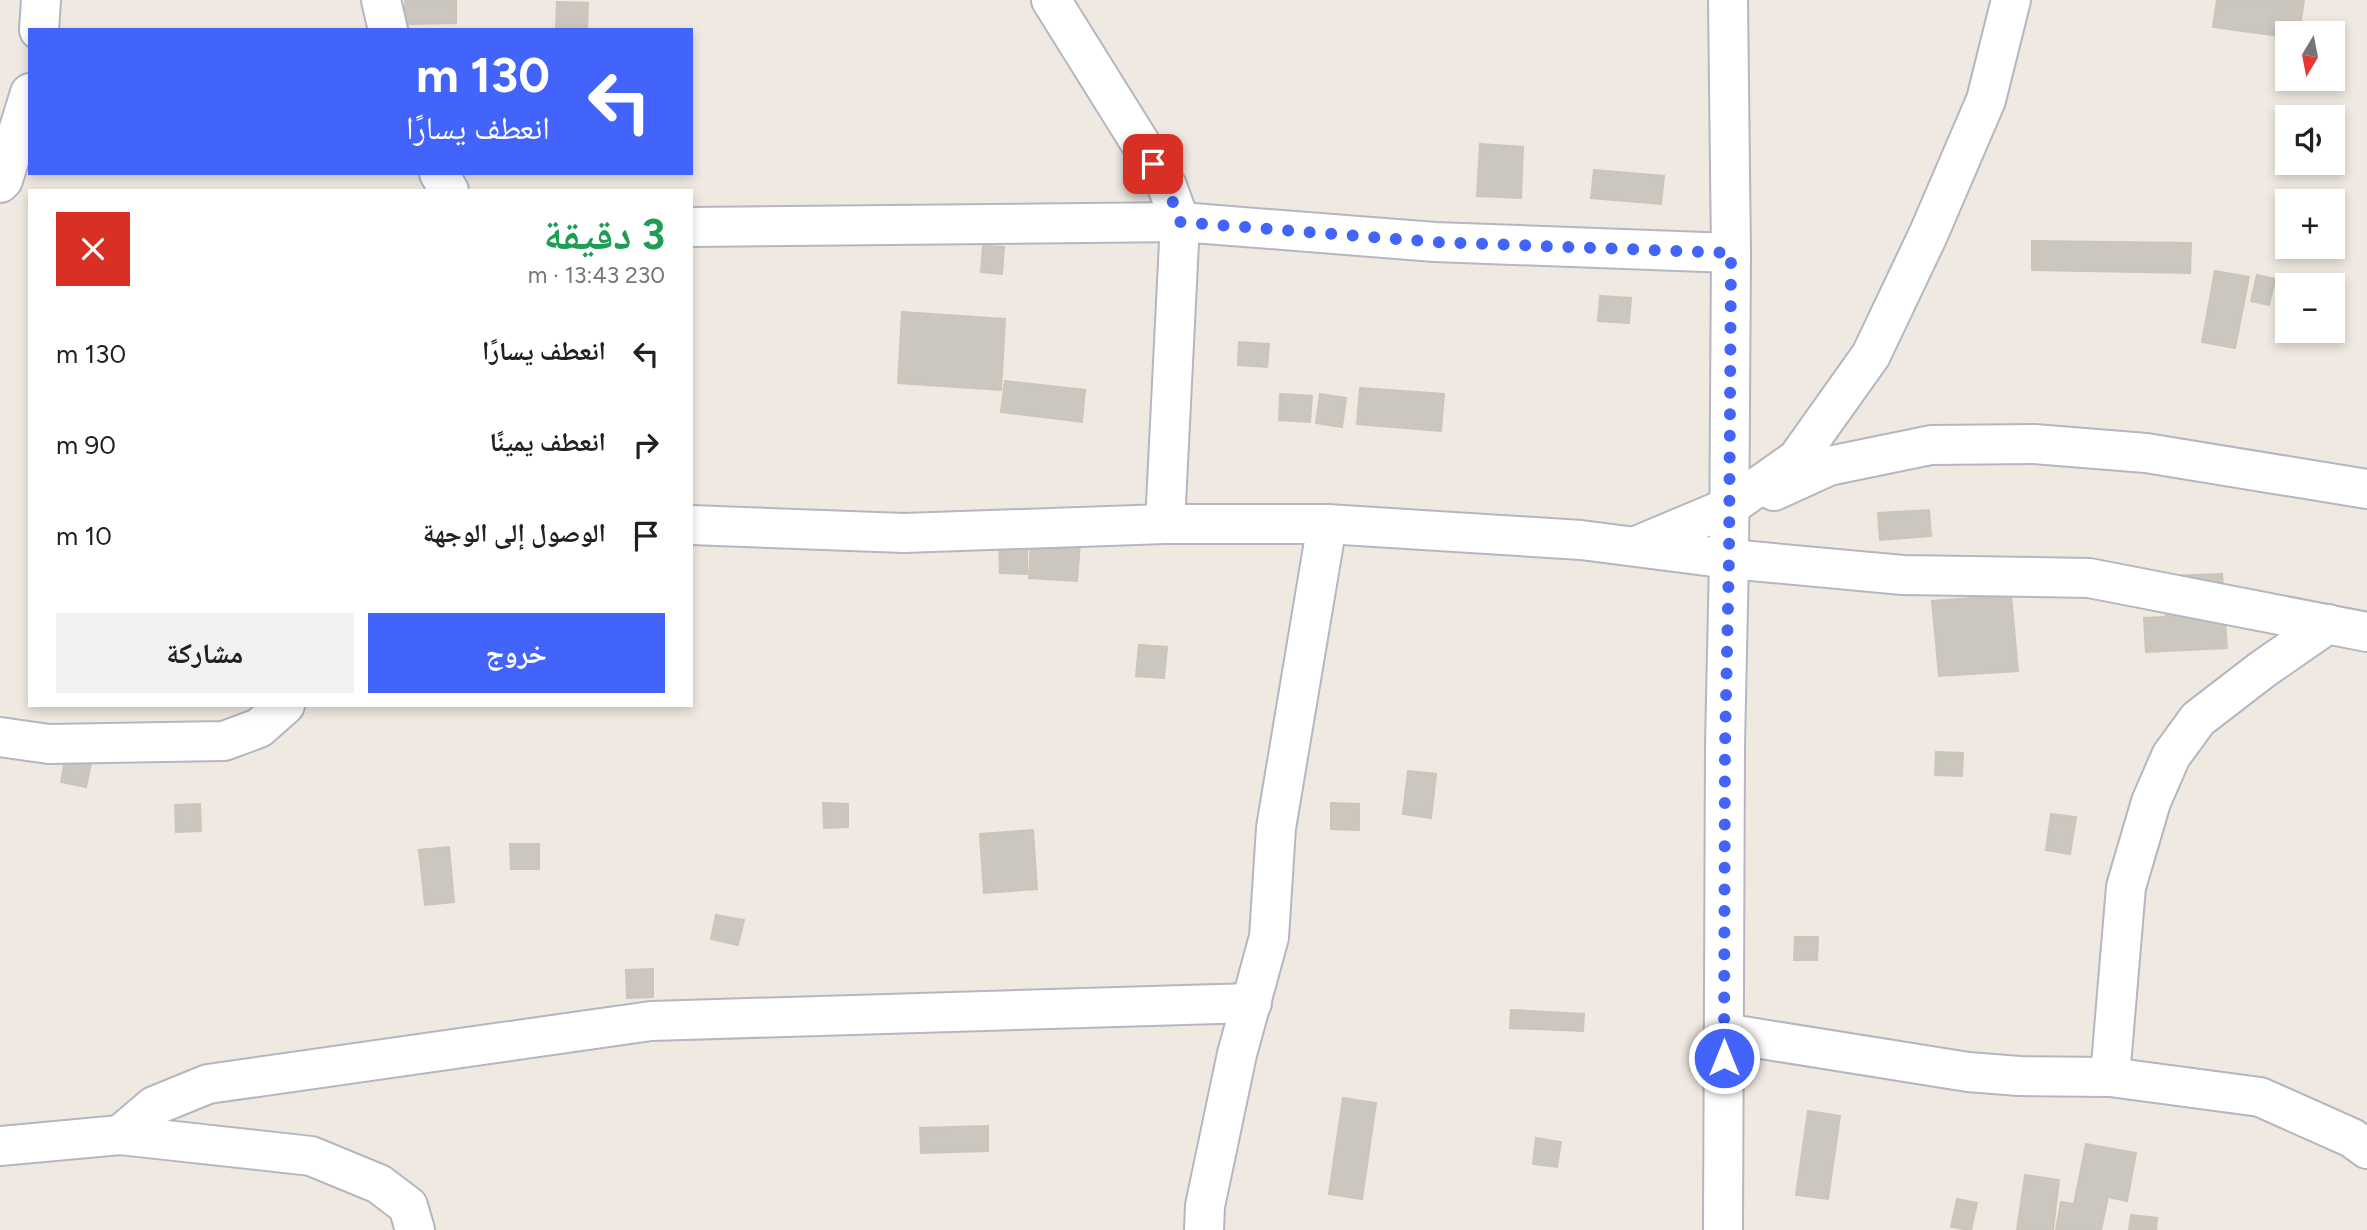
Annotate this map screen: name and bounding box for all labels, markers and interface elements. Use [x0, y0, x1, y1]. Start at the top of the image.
north arrow [2275, 21, 2345, 91]
map controls [2275, 21, 2345, 343]
text: 130 m [416, 45, 550, 104]
icon: left [574, 56, 665, 147]
button: sound [2275, 105, 2345, 175]
text: انعطف يسارًا [406, 109, 550, 147]
pin [1123, 134, 1183, 194]
icon: arrive [1134, 145, 1172, 183]
button: + [2275, 189, 2345, 259]
text: 3 دقيقة [543, 209, 665, 260]
button: close [56, 212, 130, 286]
text: 230 m · 13:43 [528, 261, 665, 289]
button: − [2275, 273, 2345, 343]
text: انعطف يسارًا [482, 335, 606, 367]
icon: left [627, 335, 665, 373]
text: 130 m [56, 338, 126, 370]
text: انعطف يمينًا [490, 426, 606, 458]
icon: right [627, 426, 665, 464]
text: 90 m [56, 429, 116, 461]
text: الوصول إلى الوجهة [423, 517, 606, 549]
icon: arrive [627, 517, 665, 555]
text: 10 m [56, 520, 112, 552]
button: مشاركة [56, 613, 354, 693]
button: خروج [368, 613, 665, 693]
position arrow [1687, 1021, 1761, 1095]

